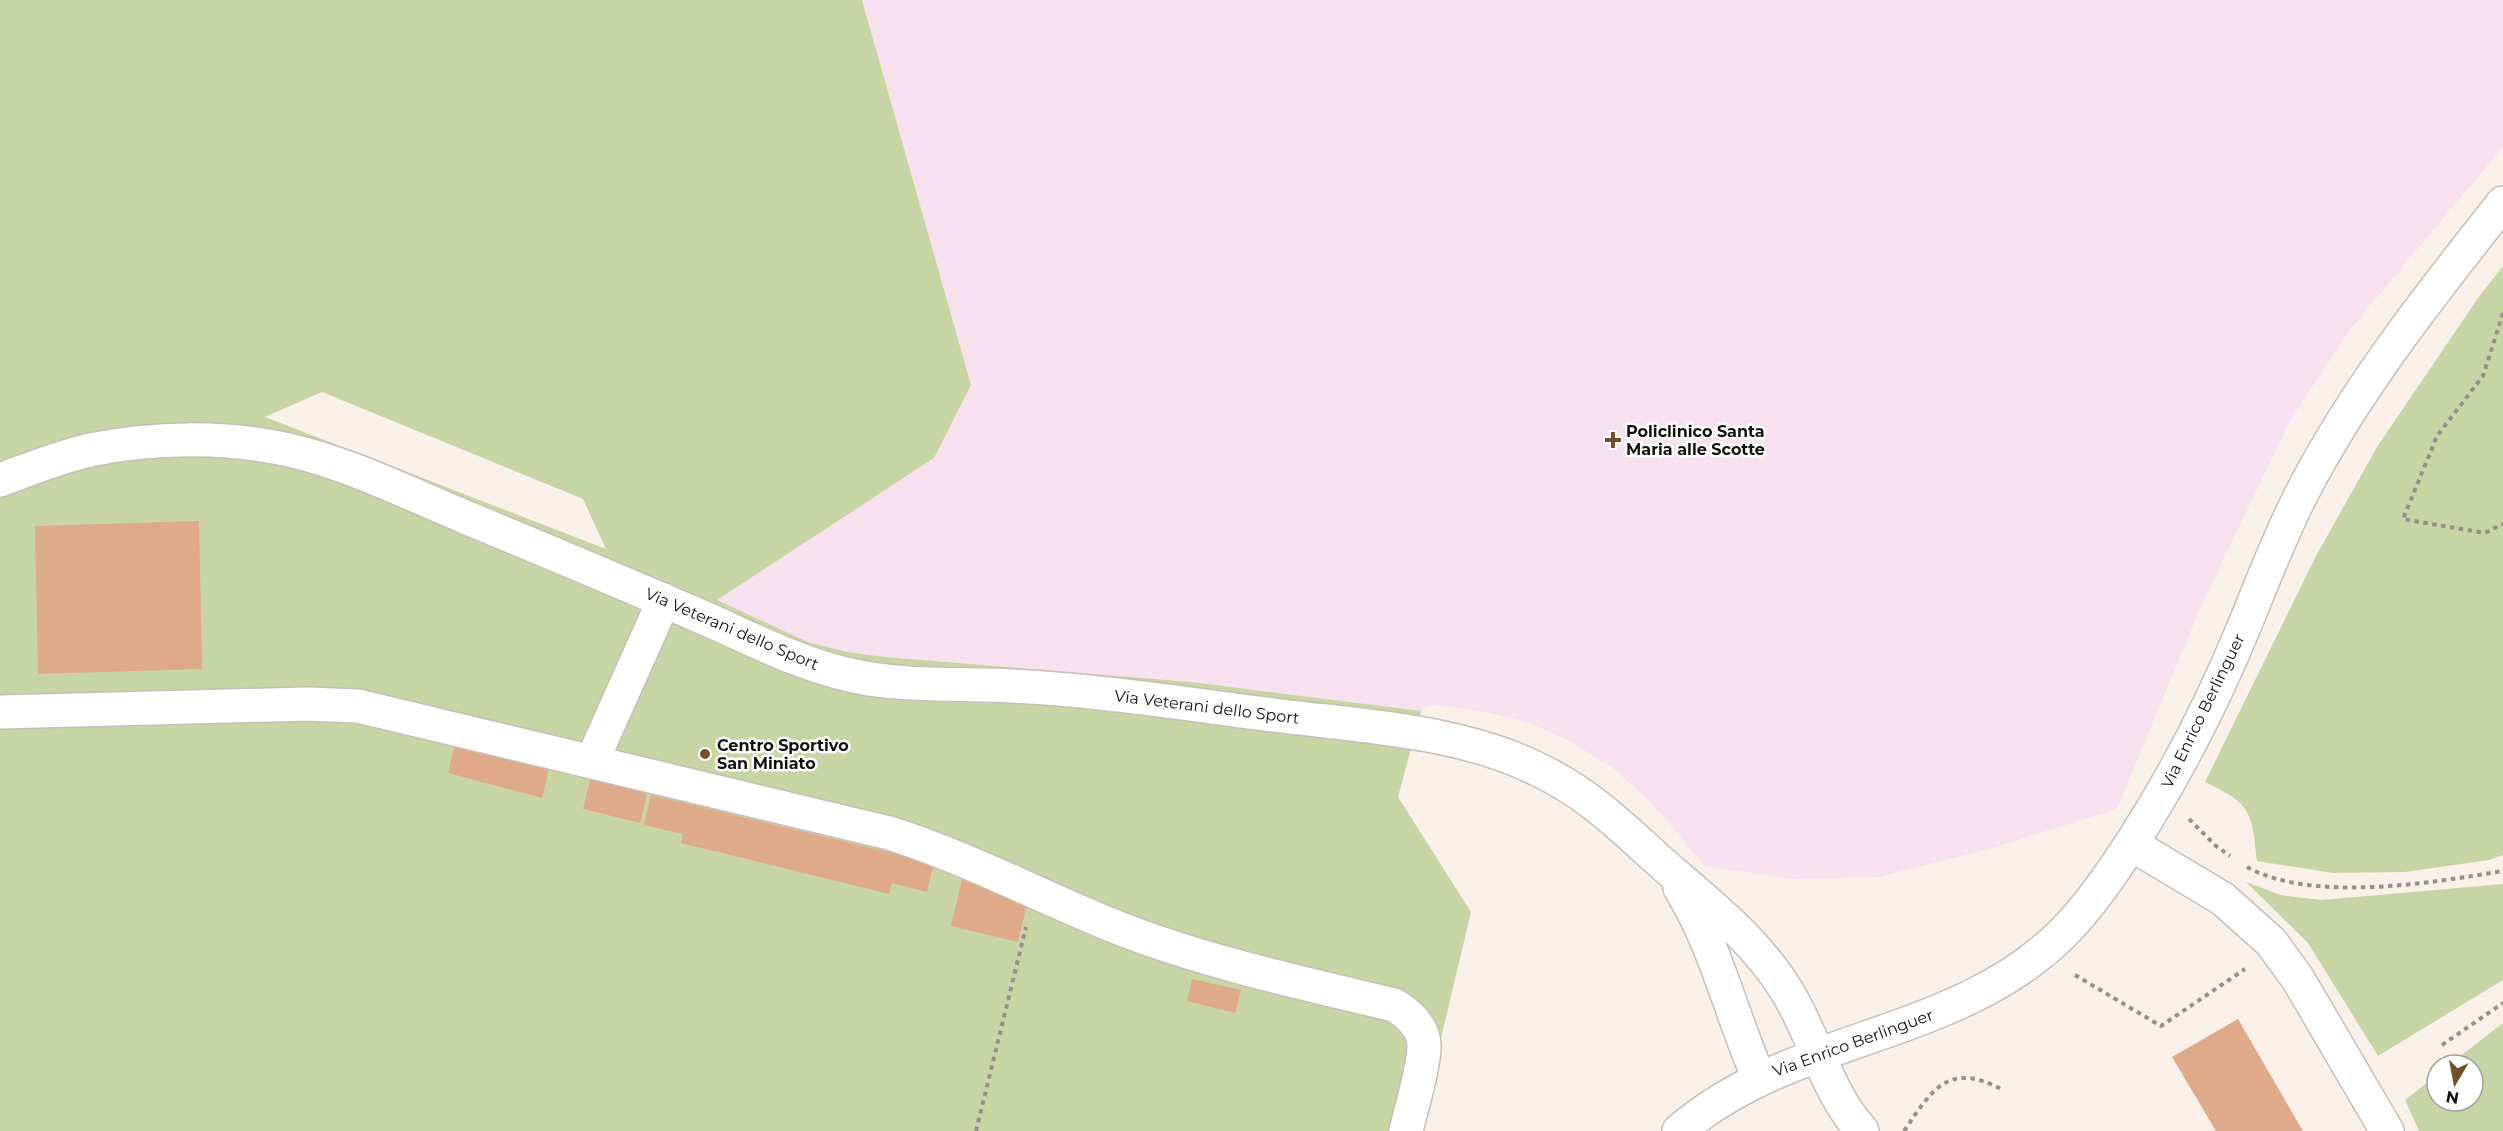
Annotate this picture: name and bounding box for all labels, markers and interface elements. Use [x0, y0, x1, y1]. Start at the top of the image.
place label: Policlinico Santa Maria alle Scotte [1626, 422, 1765, 459]
marker: Policlinico Santa Maria alle Scotte [1604, 431, 1622, 449]
street label: Via Veterani dello Sport [643, 584, 822, 674]
street label: Via Enrico Berlinguer [2157, 631, 2249, 791]
street label: Via Veterani dello Sport [1113, 686, 1301, 728]
place label: Centro Sportivo San Miniato [717, 736, 849, 773]
marker: Centro Sportivo San Miniato [698, 747, 712, 761]
street label: Via Enrico Berlinguer [1770, 1005, 1936, 1081]
north arrow [2425, 1053, 2485, 1113]
text: N [2444, 1087, 2461, 1108]

